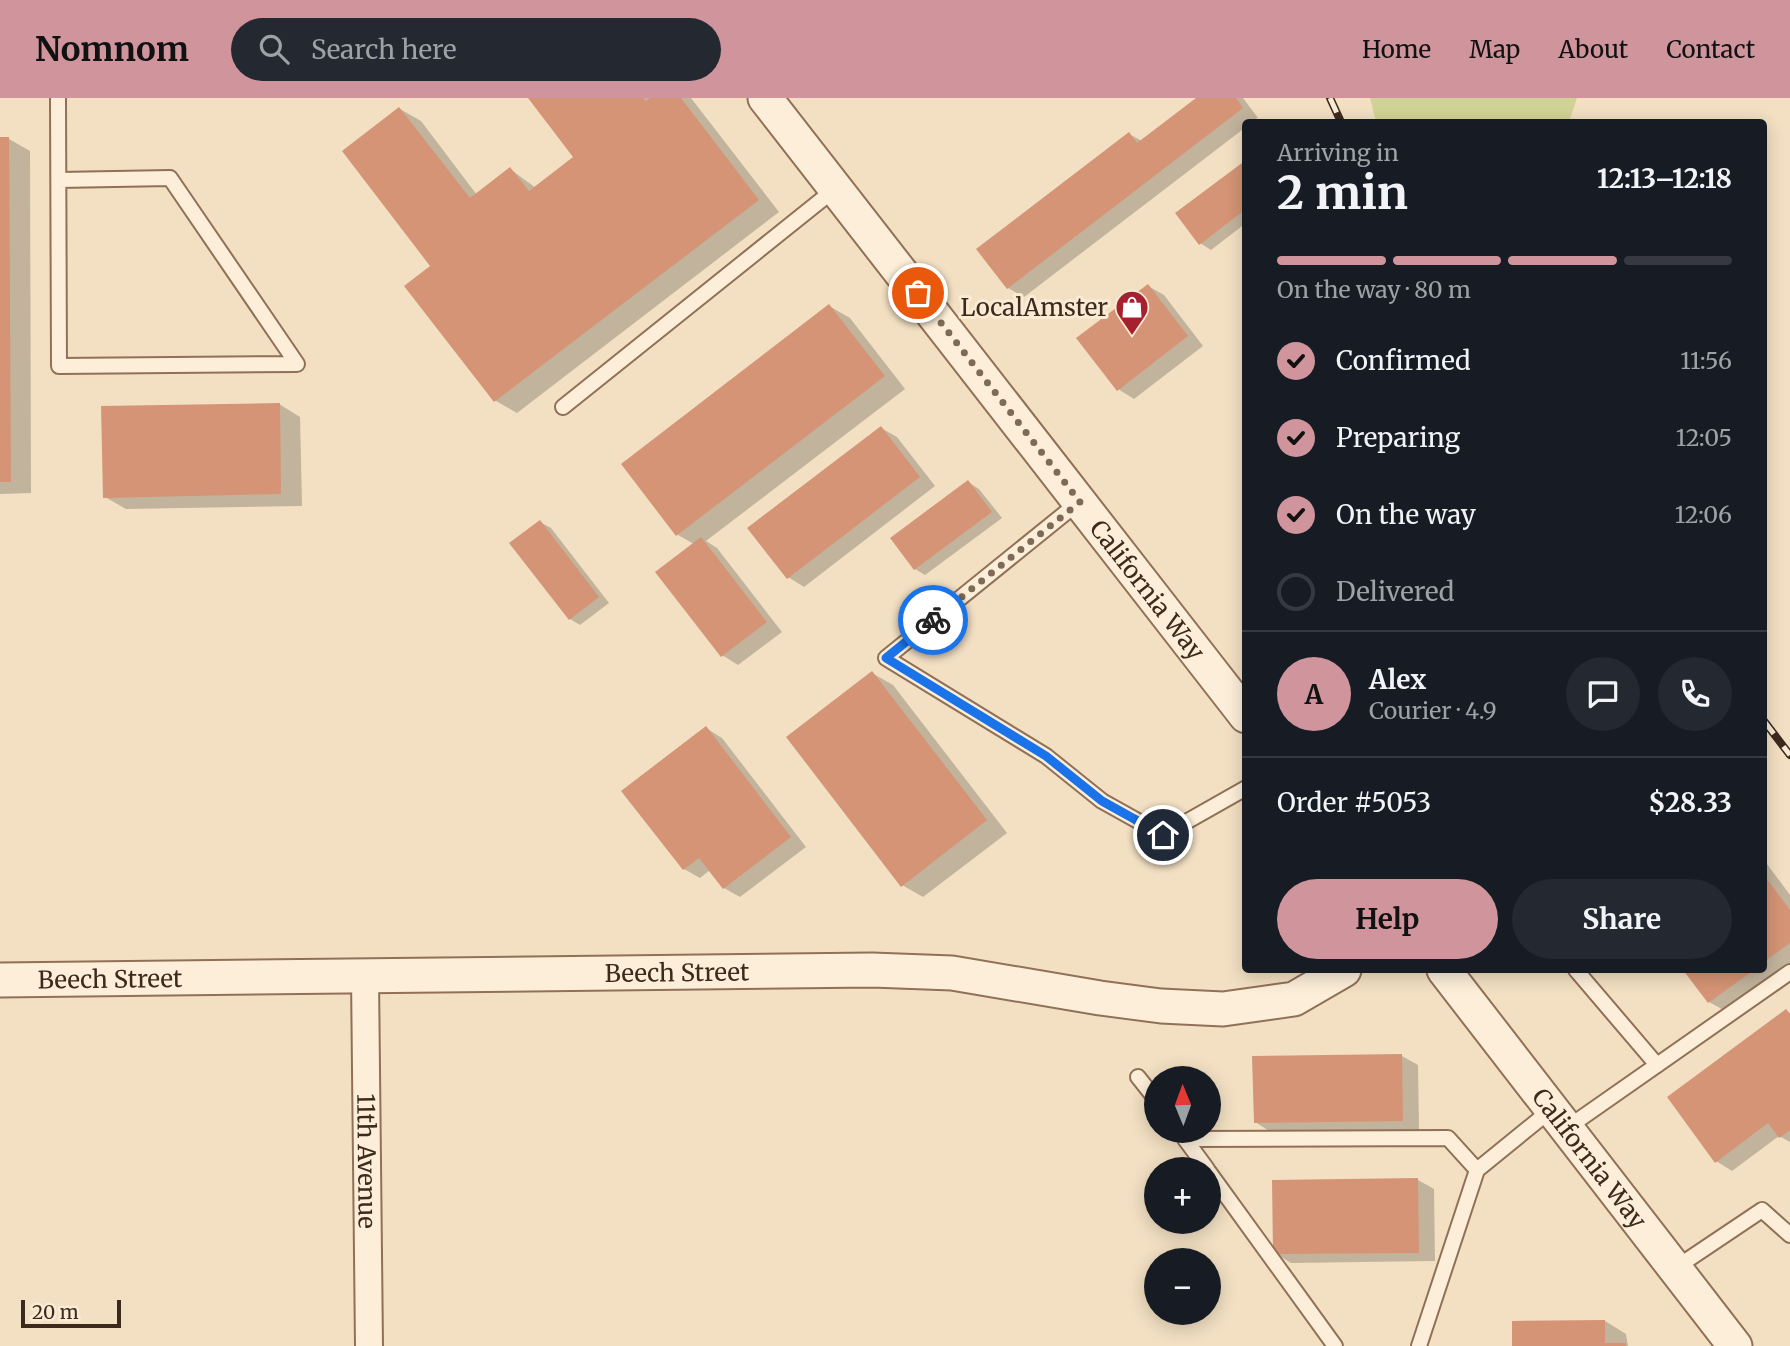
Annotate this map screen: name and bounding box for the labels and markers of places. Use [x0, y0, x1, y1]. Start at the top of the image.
pin [888, 263, 948, 323]
shop icon: LocalAmster [1113, 288, 1151, 337]
place label: LocalAmster [961, 292, 1108, 323]
pin [1133, 805, 1193, 865]

